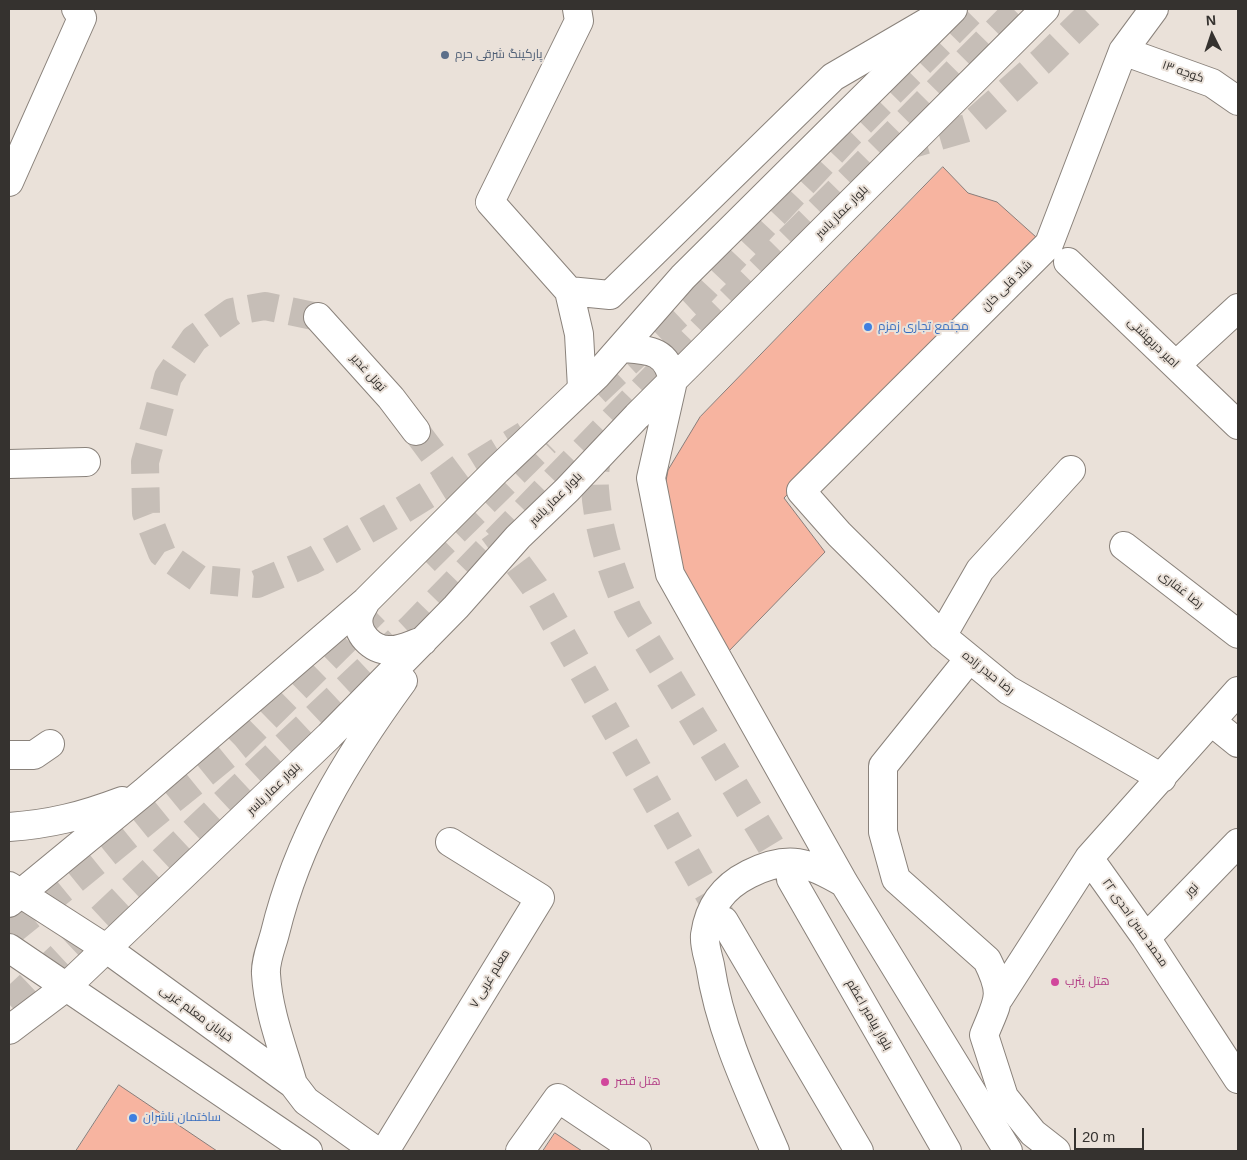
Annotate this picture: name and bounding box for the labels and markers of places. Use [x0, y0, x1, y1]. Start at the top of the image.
place label: پارکینگ شرقی حرم [455, 48, 543, 62]
marker: پارکینگ شرقی حرم [439, 49, 451, 61]
place label: مجتمع تجاری زمزم [878, 320, 969, 334]
marker: مجتمع تجاری زمزم [862, 321, 874, 333]
place label: هتل یثرب [1065, 975, 1110, 989]
marker: هتل یثرب [1049, 976, 1061, 988]
place label: هتل قصر [615, 1075, 661, 1089]
marker: هتل قصر [599, 1076, 611, 1088]
place label: ساختمان ناشران [143, 1111, 221, 1125]
marker: ساختمان ناشران [127, 1112, 139, 1124]

